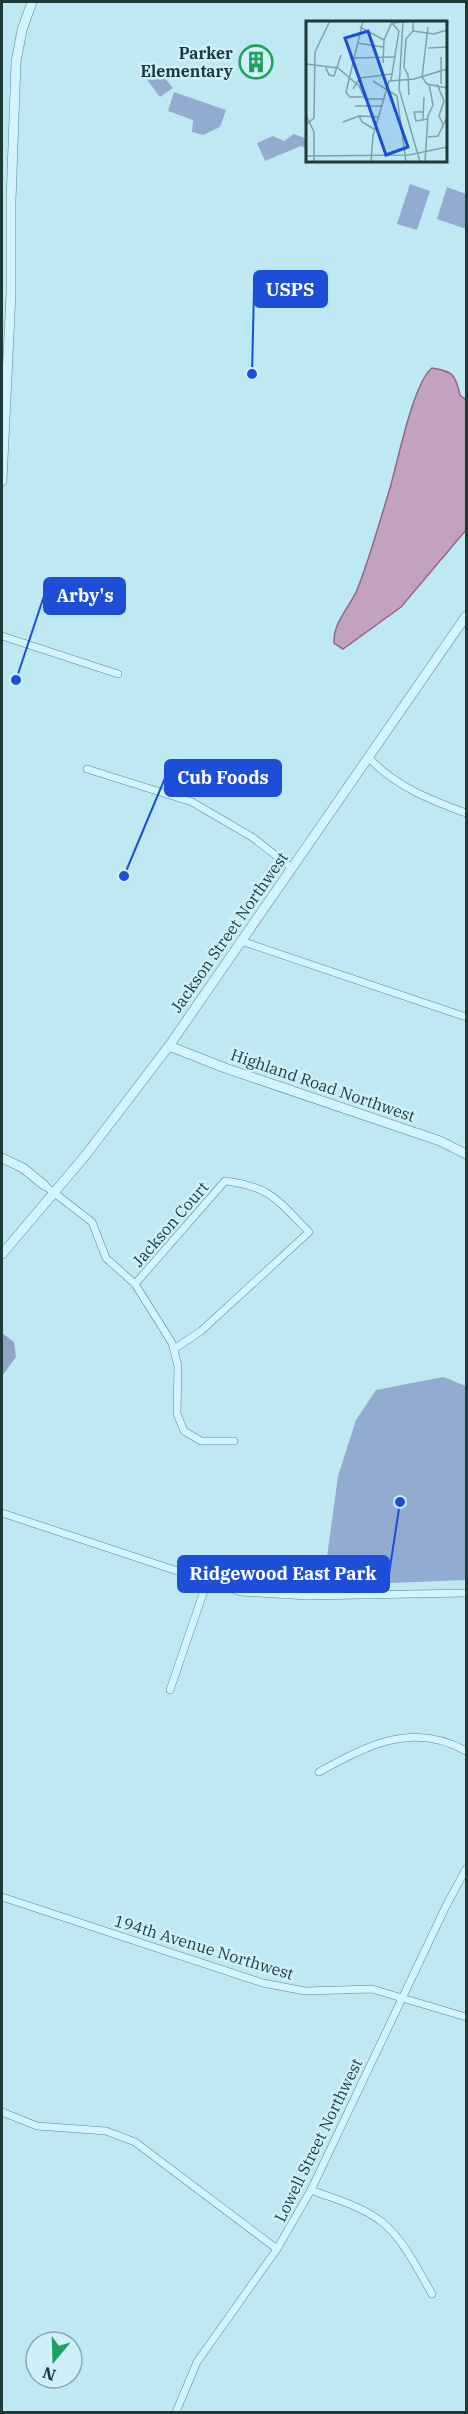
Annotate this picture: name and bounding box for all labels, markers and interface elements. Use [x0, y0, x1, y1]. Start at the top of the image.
inset map [306, 21, 447, 162]
place label: Parker Elementary [140, 43, 234, 81]
building icon: Parker Elementary [238, 44, 274, 80]
callout: USPS [254, 271, 327, 307]
text: USPS [266, 278, 314, 301]
callout: Arby's [44, 578, 125, 614]
text: Arby's [56, 584, 114, 607]
callout: Cub Foods [165, 760, 281, 796]
text: Cub Foods [177, 766, 269, 789]
street label: Jackson Street Northwest [166, 848, 292, 1016]
street label: Highland Road Northwest [228, 1044, 418, 1126]
street label: Jackson Court [128, 1177, 213, 1271]
callout: Ridgewood East Park [178, 1556, 389, 1592]
text: Ridgewood East Park [189, 1562, 377, 1585]
street label: 194th Avenue Northwest [112, 1910, 296, 1984]
street label: Lowell Street Northwest [270, 2055, 367, 2225]
north arrow [24, 2330, 84, 2390]
text: N [40, 2363, 58, 2386]

